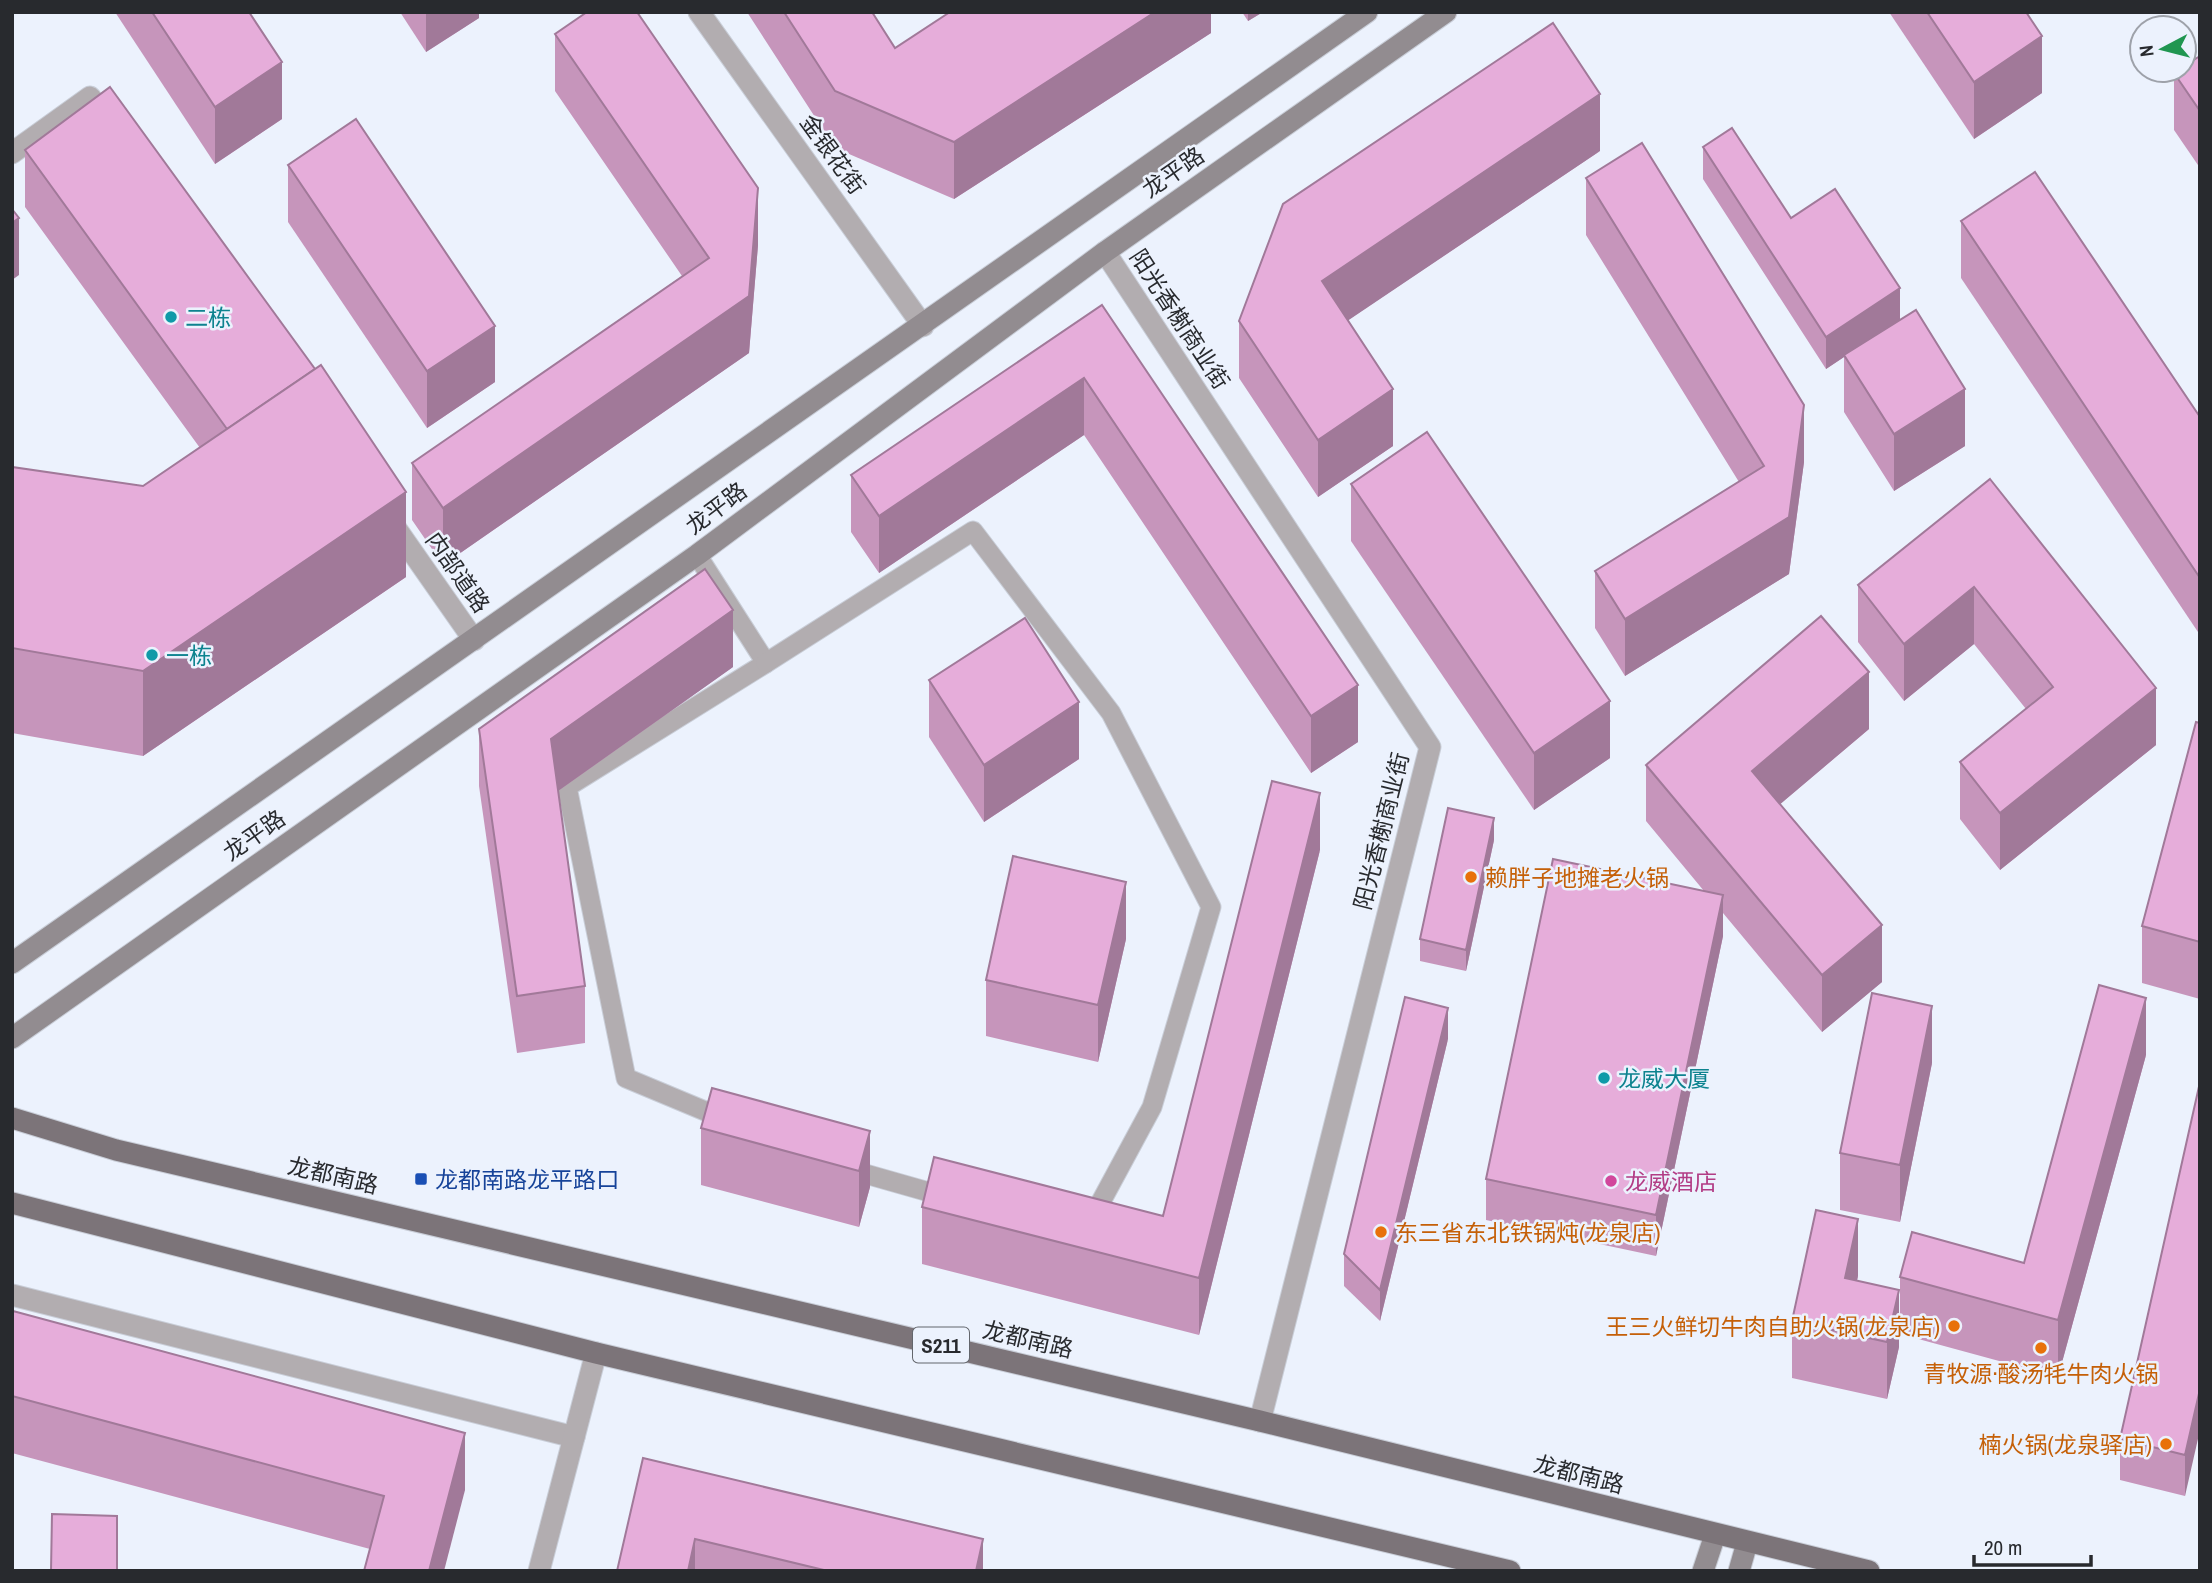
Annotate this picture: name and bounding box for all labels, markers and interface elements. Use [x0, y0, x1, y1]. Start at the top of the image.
north arrow [2128, 14, 2198, 84]
text: N [2133, 44, 2160, 58]
street label: 金银花街 [793, 108, 873, 200]
street label: 龙平路 [1136, 140, 1210, 204]
street label: 阳光香榭商业街 [1123, 243, 1237, 395]
place label: 二栋 [185, 302, 231, 333]
marker: 二栋 [163, 309, 179, 325]
street label: 龙平路 [679, 475, 753, 541]
street label: 内部道路 [419, 525, 497, 619]
place label: 一栋 [166, 640, 212, 671]
marker: 一栋 [144, 647, 160, 663]
street label: 阳光香榭商业街 [1346, 749, 1416, 913]
street label: 龙平路 [217, 803, 291, 867]
place label: 赖胖子地摊老火锅 [1485, 862, 1669, 893]
marker: 赖胖子地摊老火锅 [1463, 869, 1479, 885]
place label: 龙威大厦 [1618, 1063, 1710, 1094]
marker: 龙威大厦 [1596, 1070, 1612, 1086]
street label: 龙都南路 [285, 1150, 381, 1200]
place label: 龙都南路龙平路口 [435, 1164, 619, 1195]
place label: 龙威酒店 [1625, 1166, 1717, 1197]
marker: 龙都南路龙平路口 [413, 1171, 429, 1187]
marker: 龙威酒店 [1603, 1173, 1619, 1189]
place label: 东三省东北铁锅炖(龙泉店) [1395, 1217, 1661, 1248]
marker: 东三省东北铁锅炖(龙泉店) [1373, 1224, 1389, 1240]
place label: 王三火鲜切牛肉自助火锅(龙泉店) [1605, 1311, 1940, 1342]
street label: 龙都南路 [980, 1314, 1076, 1364]
marker: 王三火鲜切牛肉自助火锅(龙泉店) [1946, 1318, 1962, 1334]
road number: S211 [913, 1328, 969, 1362]
marker: 青牧源·酸汤牦牛肉火锅 [2033, 1340, 2049, 1356]
place label: 青牧源·酸汤牦牛肉火锅 [1923, 1358, 2159, 1389]
place label: 楠火锅(龙泉驿店) [1978, 1429, 2152, 1460]
marker: 楠火锅(龙泉驿店) [2158, 1436, 2174, 1452]
street label: 龙都南路 [1531, 1448, 1627, 1500]
scale bar [1974, 1524, 2091, 1568]
text: 20 m [1984, 1533, 2022, 1562]

